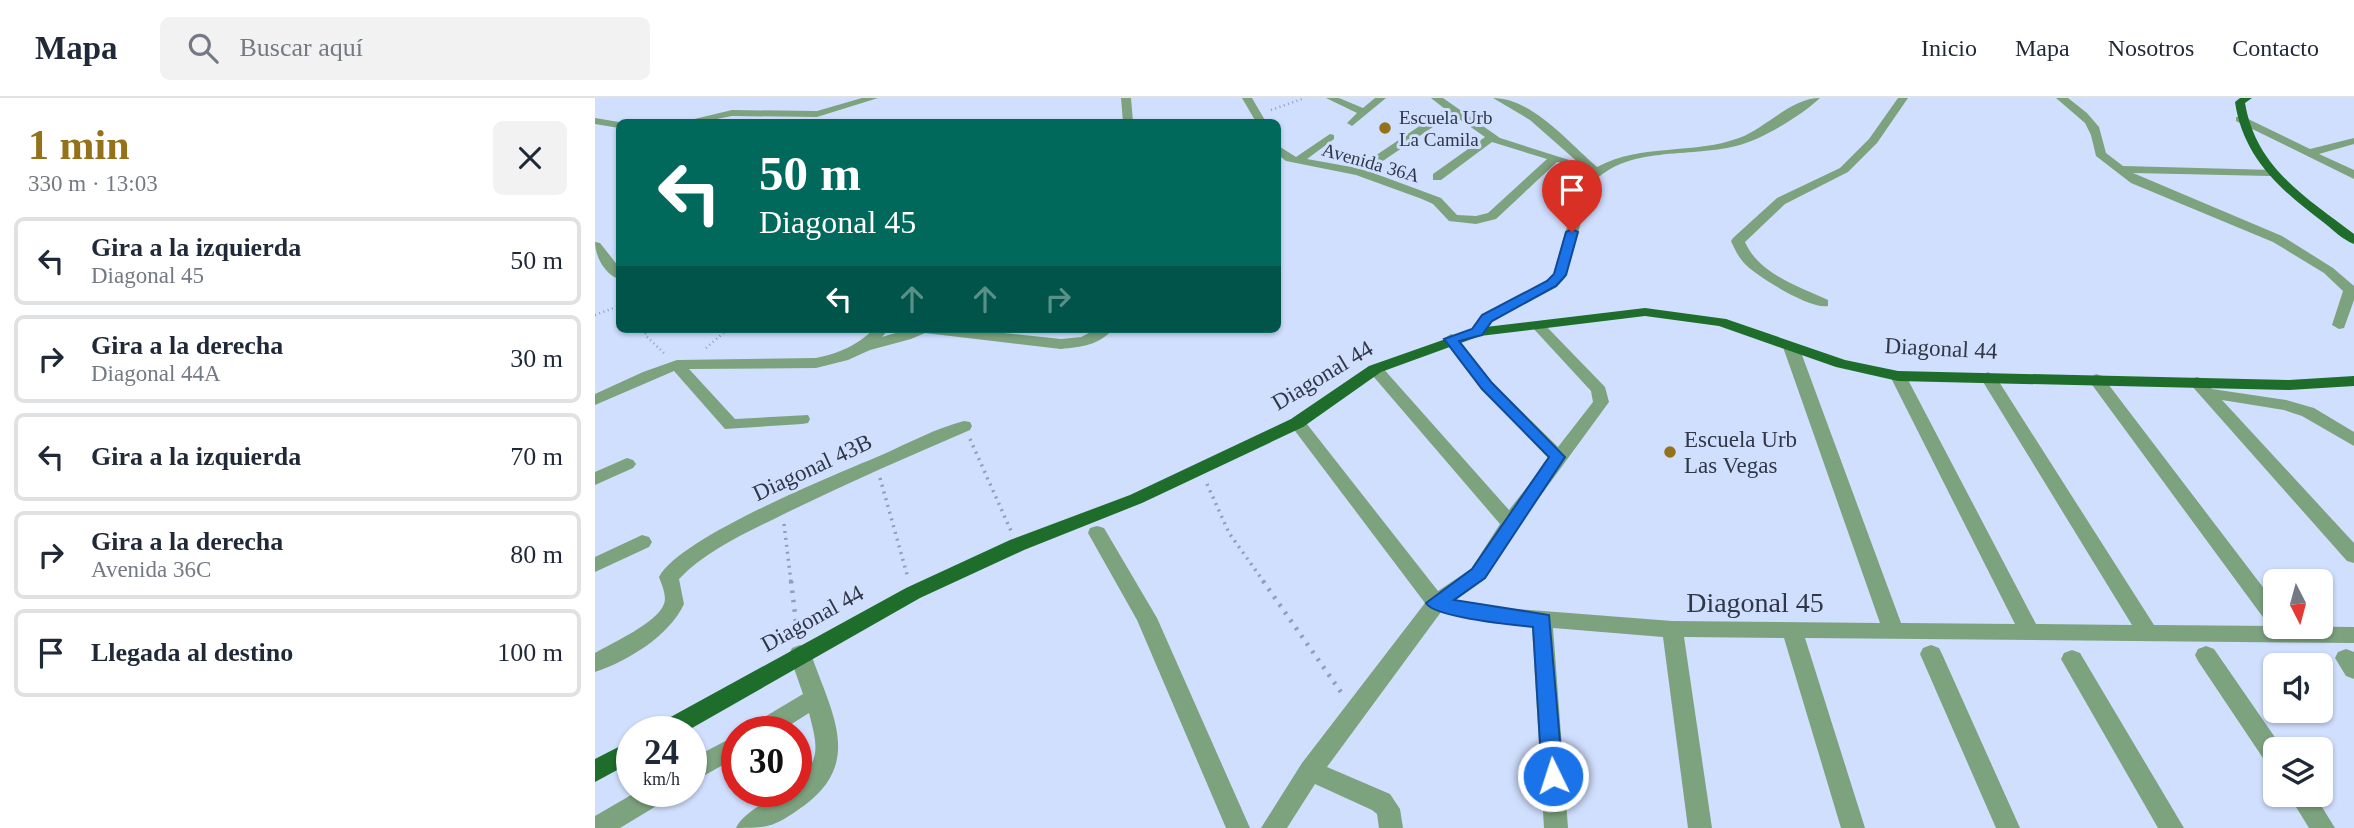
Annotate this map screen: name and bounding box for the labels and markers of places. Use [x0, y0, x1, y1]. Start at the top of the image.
place label: Escuela Urb La Camila [1399, 107, 1492, 150]
marker: Escuela Urb La Camila [1377, 120, 1393, 136]
pin [1542, 160, 1602, 232]
place label: Escuela Urb Las Vegas [1684, 427, 1797, 478]
marker: Escuela Urb Las Vegas [1662, 444, 1678, 460]

